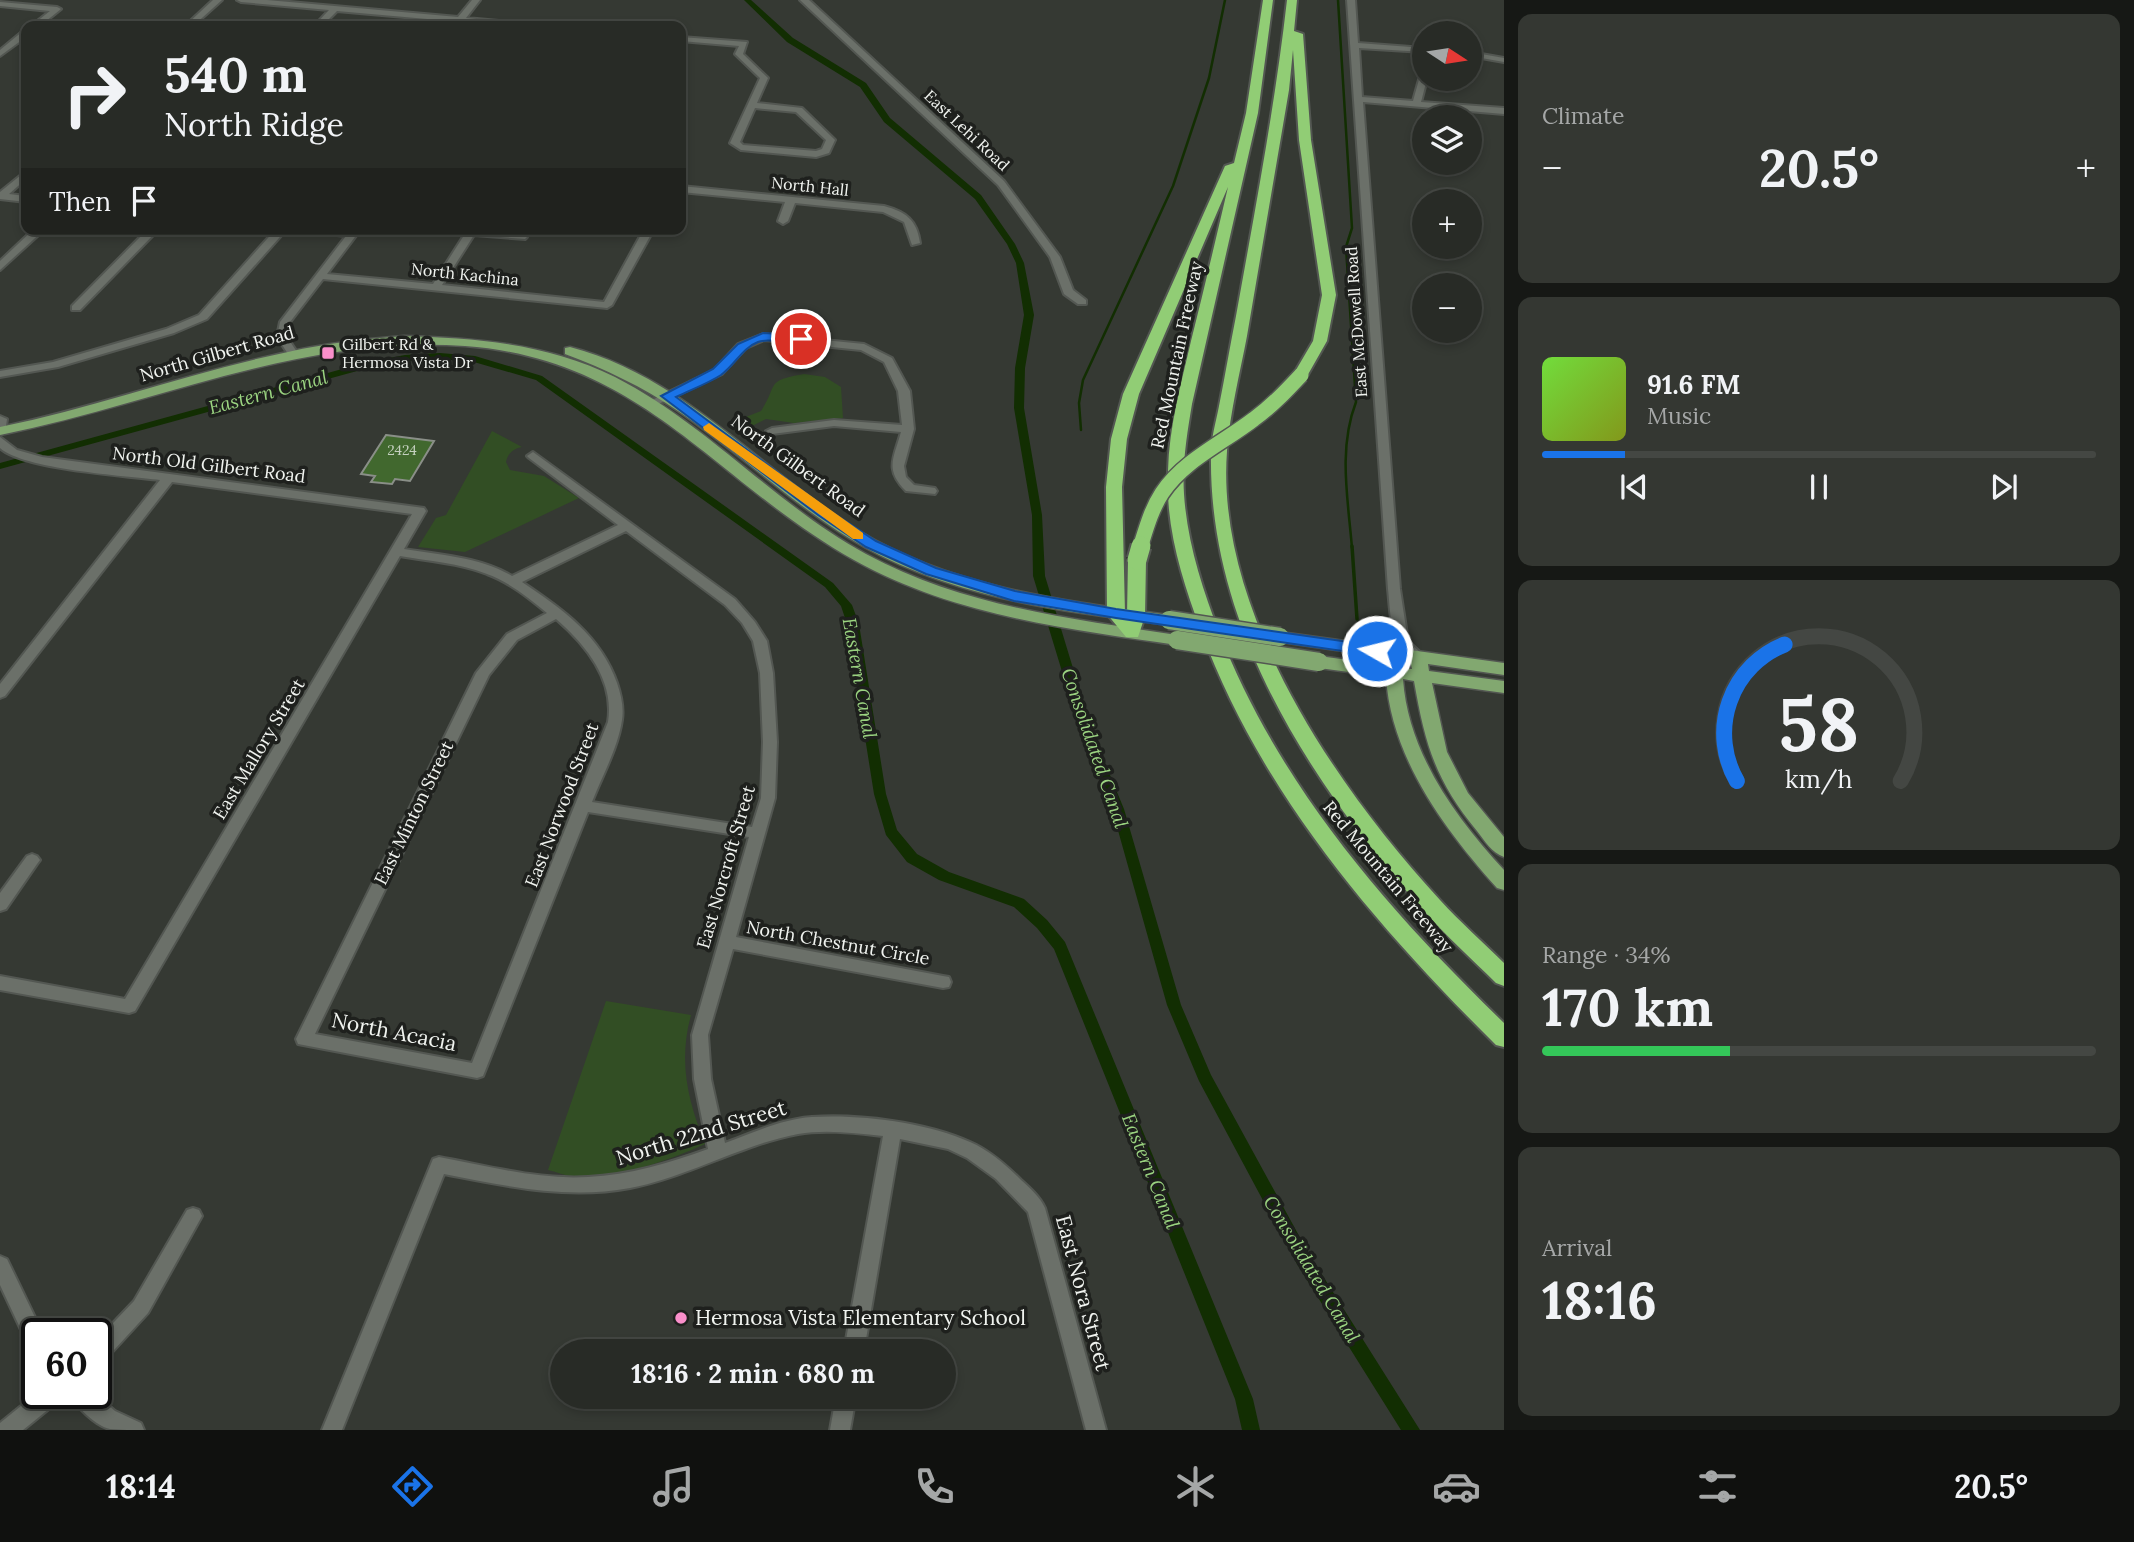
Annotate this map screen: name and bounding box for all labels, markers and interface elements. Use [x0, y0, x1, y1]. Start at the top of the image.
north arrow [1412, 21, 1482, 91]
map controls [1412, 21, 1482, 343]
text: 540 m [164, 43, 307, 105]
icon: right [49, 49, 140, 140]
street label: East Lehi Road [920, 85, 1014, 175]
text: Climate [1542, 101, 1624, 130]
text: North Ridge [164, 104, 344, 145]
button: layers [1412, 105, 1482, 175]
text: 20.5° [1759, 135, 1879, 201]
text: − [1542, 144, 1562, 192]
text: + [2076, 144, 2096, 192]
street label: North Hall [770, 172, 850, 200]
icon: arrive [125, 182, 163, 220]
text: Then [49, 185, 111, 218]
button: + [1412, 189, 1482, 259]
street label: East McDowell Road [1341, 245, 1371, 398]
street label: North Kachina [410, 258, 520, 290]
street label: Red Mountain Freeway [1145, 258, 1208, 451]
button: − [1412, 273, 1482, 343]
pin [771, 309, 831, 369]
street label: North Gilbert Road [137, 320, 297, 387]
icon: arrive [782, 320, 820, 358]
place label: Gilbert Rd & Hermosa Vista Dr [342, 334, 473, 372]
marker: Gilbert Rd & Hermosa Vista Dr [320, 345, 336, 361]
water label: Eastern Canal [206, 364, 331, 419]
text: 91.6 FM [1647, 368, 1741, 401]
text: Music [1647, 401, 1711, 430]
street label: North Gilbert Road [727, 409, 870, 522]
street label: North Old Gilbert Road [111, 441, 307, 488]
house number: 2424 [387, 441, 417, 459]
icon: previous [1615, 468, 1653, 506]
icon: pause [1800, 468, 1838, 506]
icon: next [1985, 468, 2023, 506]
position arrow [1340, 614, 1414, 688]
water label: Eastern Canal [838, 616, 883, 741]
water label: Consolidated Canal [1056, 665, 1134, 832]
street label: East Mallory Street [208, 674, 310, 823]
text: 58 [1779, 678, 1859, 771]
street label: East Norwood Street [520, 719, 604, 890]
street label: East Minton Street [369, 737, 458, 888]
text: km/h [1785, 763, 1853, 795]
street label: East Norcroft Street [691, 782, 760, 951]
street label: Red Mountain Freeway [1318, 796, 1459, 958]
street label: North Chestnut Circle [745, 915, 932, 970]
text: Range · 34% [1542, 940, 1670, 969]
text: 170 km [1542, 974, 1713, 1040]
street label: North Acacia [329, 1006, 459, 1057]
street label: North 22nd Street [613, 1094, 790, 1171]
water label: Eastern Canal [1117, 1110, 1185, 1233]
water label: Consolidated Canal [1259, 1191, 1366, 1348]
street label: East Nora Street [1050, 1212, 1117, 1375]
text: Arrival [1542, 1233, 1612, 1262]
text: 18:16 [1542, 1267, 1657, 1333]
place label: Hermosa Vista Elementary School [695, 1304, 1026, 1331]
marker: Hermosa Vista Elementary School [673, 1310, 689, 1326]
speed limit sign: 60 [21, 1318, 112, 1409]
text: 18:16 · 2 min · 680 m [631, 1357, 875, 1390]
icon: directions [388, 1462, 437, 1511]
icon: music [649, 1462, 698, 1511]
icon: phone [910, 1462, 959, 1511]
icon: climate [1171, 1462, 1220, 1511]
icon: car [1432, 1462, 1481, 1511]
icon: filters [1693, 1462, 1742, 1511]
text: 18:14 [106, 1466, 176, 1507]
text: 20.5° [1954, 1466, 2028, 1507]

